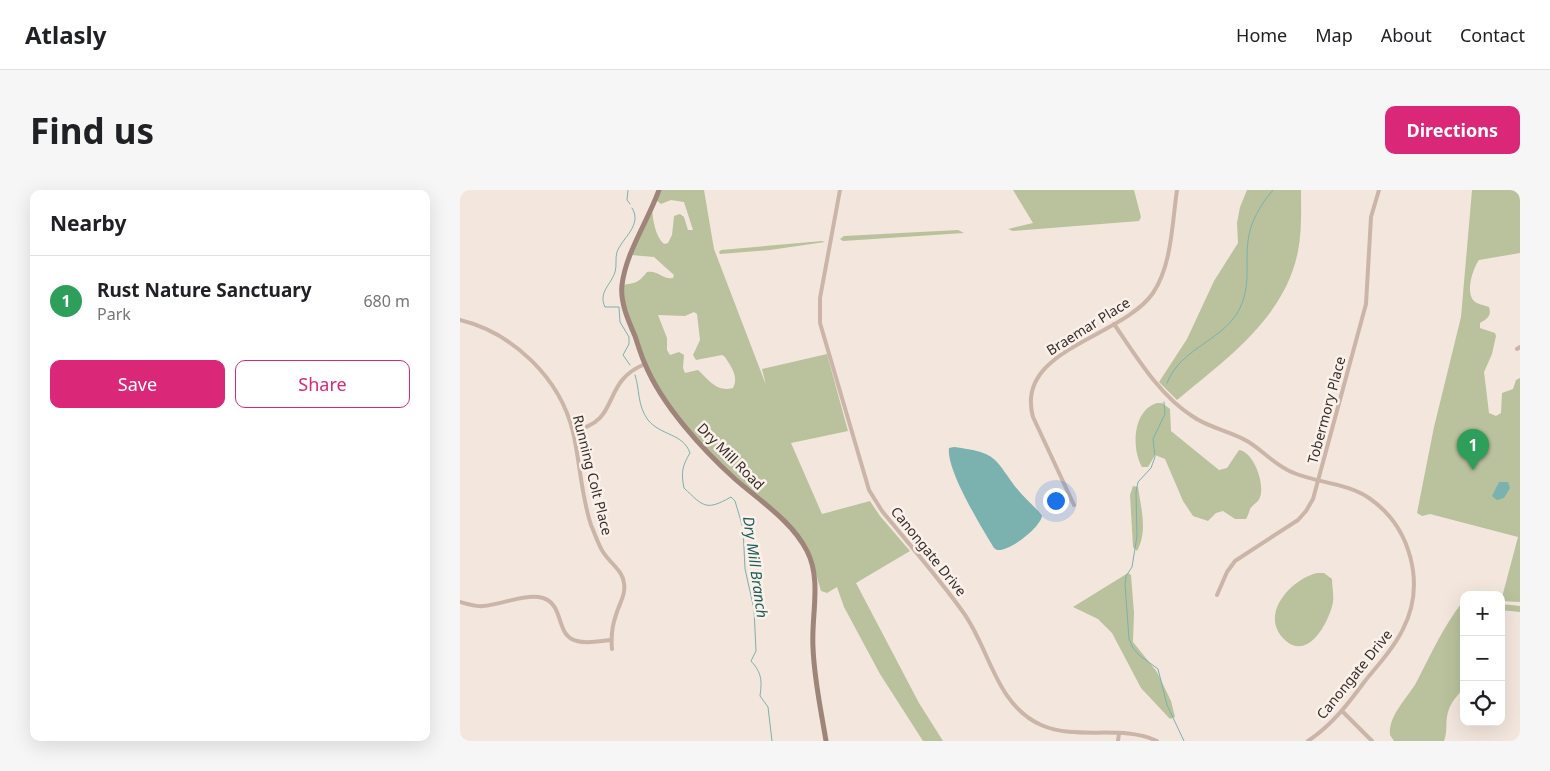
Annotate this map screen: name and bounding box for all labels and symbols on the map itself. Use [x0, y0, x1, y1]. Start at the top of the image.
street label: Braemar Place [1043, 293, 1134, 359]
street label: Tobermory Place [1303, 354, 1349, 466]
street label: Running Colt Place [569, 413, 617, 537]
street label: Dry Mill Road [693, 418, 769, 494]
pin: 1 [1457, 429, 1489, 470]
your location [1043, 488, 1069, 514]
street label: Canongate Drive [887, 502, 971, 600]
water label: Dry Mill Branch [739, 515, 773, 619]
street label: Canongate Drive [1312, 625, 1396, 723]

